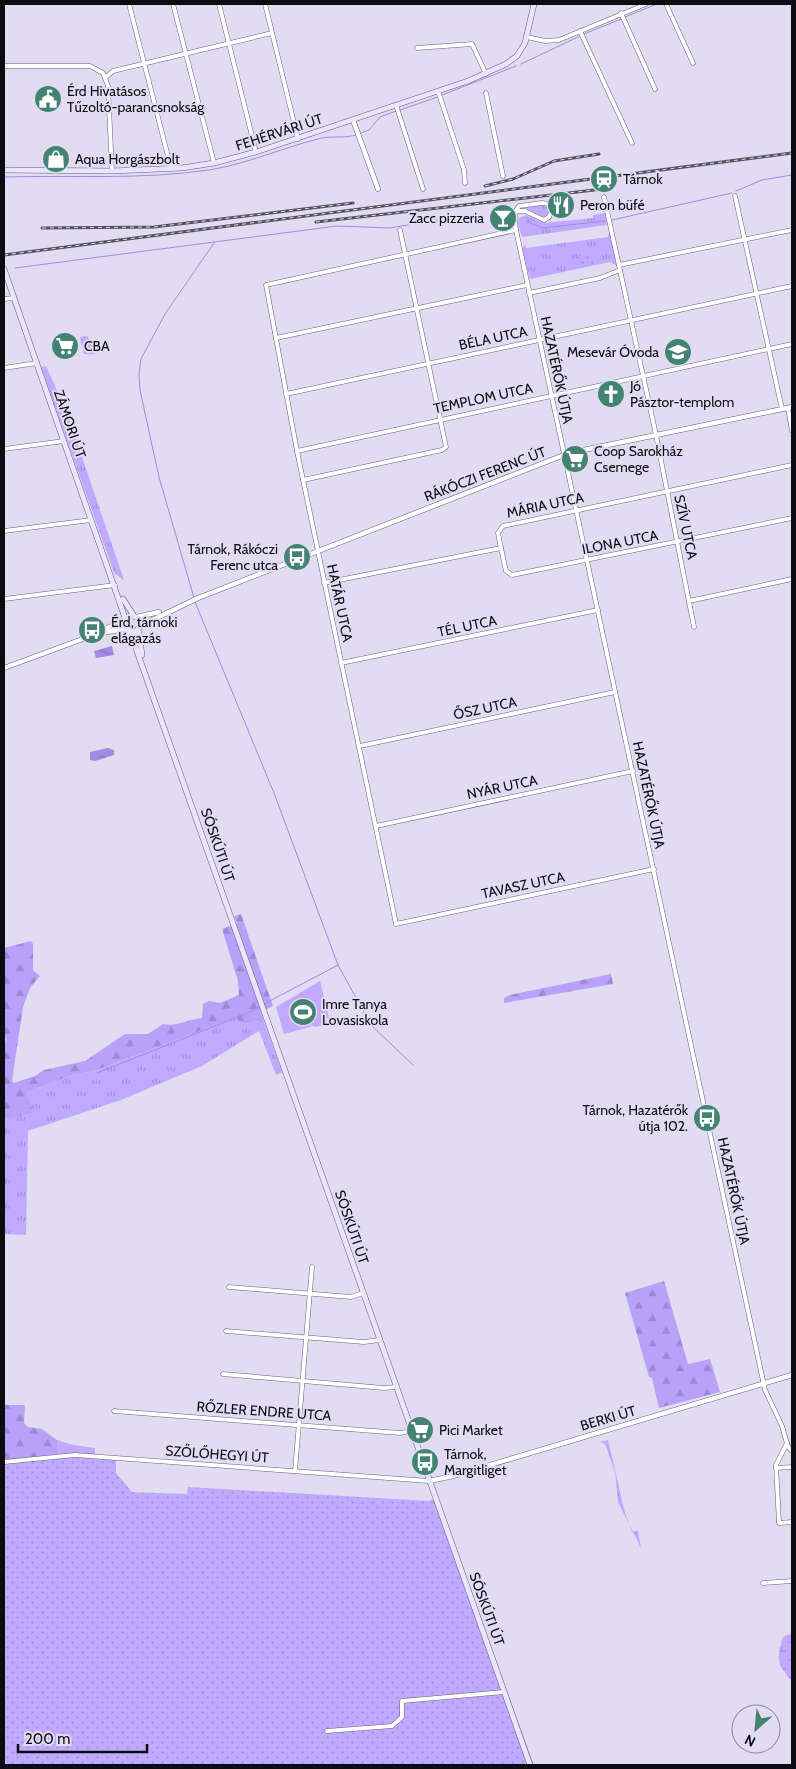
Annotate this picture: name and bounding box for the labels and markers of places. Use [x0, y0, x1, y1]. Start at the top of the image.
place label: Érd Hivatásos Tűzoltó-parancsnokság [67, 82, 205, 116]
public building icon: Érd Hivatásos Tűzoltó-parancsnokság [33, 84, 63, 114]
shop icon: Aqua Horgászbolt [41, 144, 71, 174]
place label: Aqua Horgászbolt [75, 150, 180, 168]
station icon: Tárnok [589, 164, 619, 194]
place label: Tárnok [623, 170, 663, 188]
restaurant icon: Peron büfé [546, 190, 576, 220]
place label: Peron büfé [580, 196, 645, 214]
bar icon: Zacc pizzeria [488, 203, 518, 233]
place label: Zacc pizzeria [409, 209, 484, 227]
supermarket icon: CBA [50, 331, 80, 361]
place label: CBA [84, 337, 110, 355]
school or university icon: Mesevár Óvoda [663, 337, 693, 367]
place label: Mesevár Óvoda [567, 343, 659, 361]
place label: Jó Pásztor-templom [629, 377, 734, 411]
church icon: Jó Pásztor-templom [596, 379, 626, 409]
place label: Coop Sarokház Csemege [594, 442, 683, 476]
supermarket icon: Coop Sarokház Csemege [560, 444, 590, 474]
place label: Tárnok, Rákóczi Ferenc utca [188, 540, 278, 574]
bus stop icon: Tárnok, Rákóczi Ferenc utca [282, 542, 312, 572]
place label: Érd, tárnoki elágazás [111, 613, 177, 647]
bus stop icon: Érd, tárnoki elágazás [77, 615, 107, 645]
place label: Imre Tanya Lovasiskola [322, 995, 388, 1029]
sports icon: Imre Tanya Lovasiskola [288, 997, 318, 1027]
place label: Tárnok, Hazatérők útja 102. [582, 1101, 689, 1135]
bus stop icon: Tárnok, Hazatérők útja 102. [692, 1103, 722, 1133]
supermarket icon: Pici Market [405, 1415, 435, 1445]
place label: Pici Market [439, 1421, 503, 1439]
place label: Tárnok, Margitliget [444, 1445, 507, 1479]
bus stop icon: Tárnok, Margitliget [410, 1447, 440, 1477]

